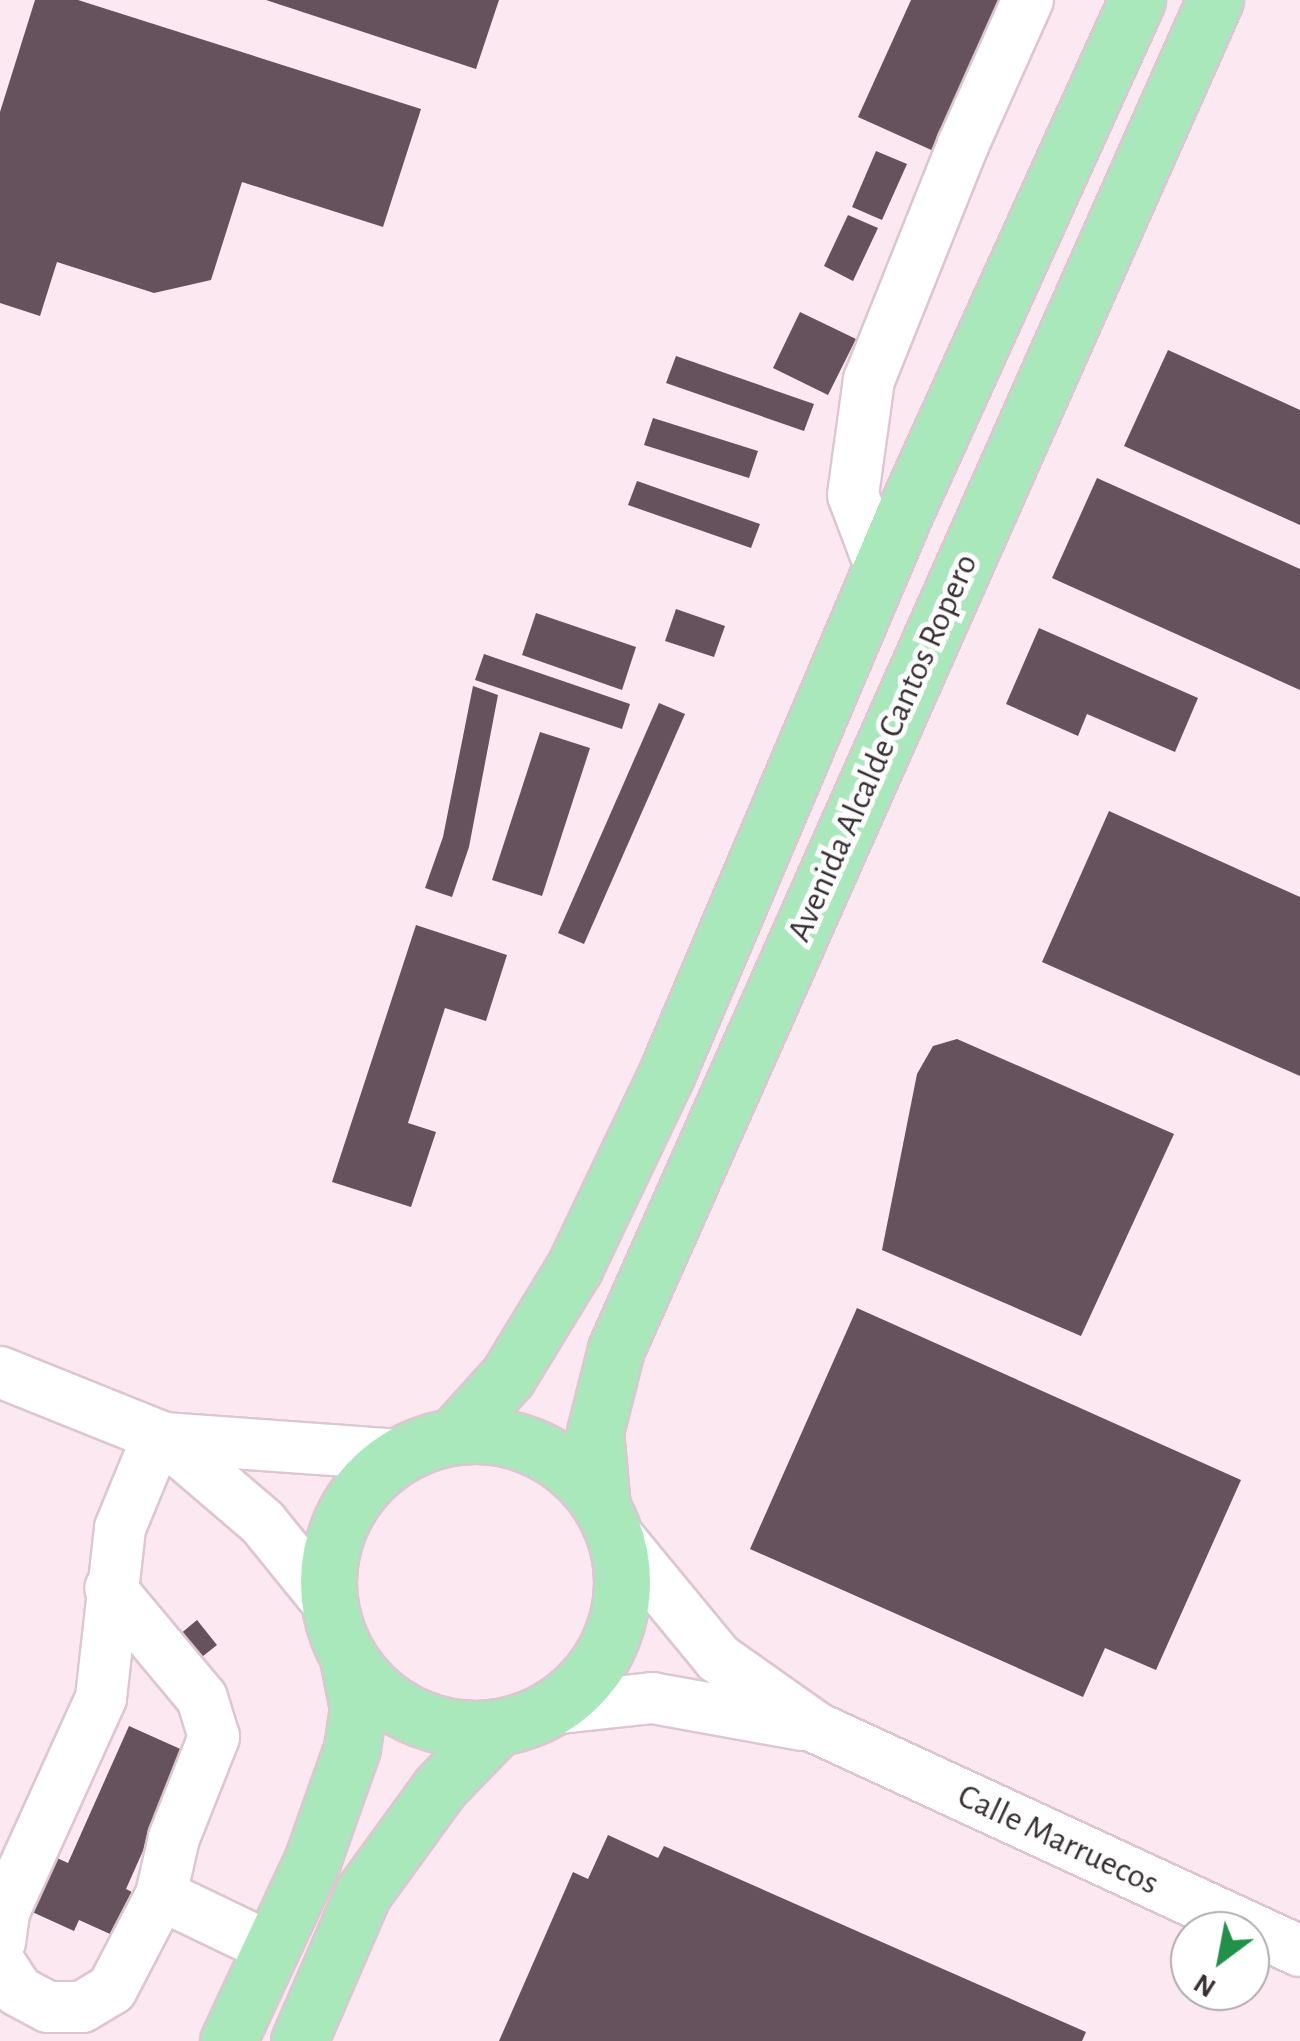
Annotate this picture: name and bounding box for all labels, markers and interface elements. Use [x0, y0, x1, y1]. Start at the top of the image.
street label: Avenida Alcalde Cantos Ropero [778, 548, 988, 948]
street label: Calle Marruecos [951, 1775, 1165, 1905]
north arrow [1170, 1911, 1270, 2011]
text: N [1189, 1968, 1221, 2002]

